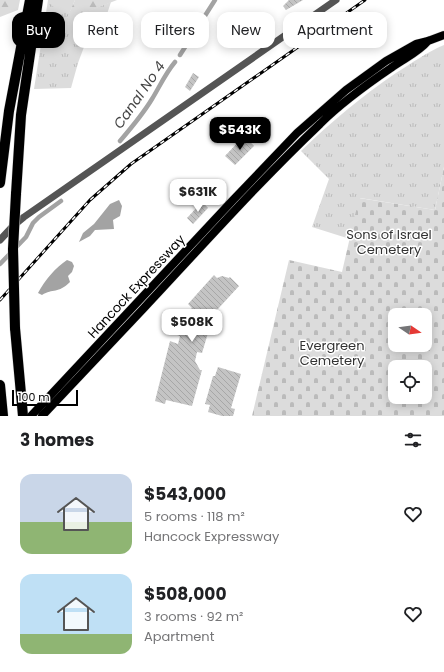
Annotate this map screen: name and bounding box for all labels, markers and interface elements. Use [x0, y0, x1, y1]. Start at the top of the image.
chip: Buy [12, 12, 65, 48]
chip: Rent [73, 12, 133, 48]
chip: Filters [141, 12, 209, 48]
chip: New [217, 12, 275, 48]
chip: Apartment [283, 12, 387, 48]
water label: Canal No 4 [108, 57, 170, 133]
pin: $543K [212, 117, 268, 151]
text: $543K [219, 120, 261, 139]
pin: $631K [170, 179, 226, 213]
text: $631K [179, 182, 217, 201]
park label: Sons of Israel Cemetery [346, 225, 432, 259]
street label: Hancock Expressway [83, 230, 190, 342]
north arrow [388, 308, 432, 352]
map controls [388, 308, 432, 404]
pin: $508K [164, 309, 220, 343]
text: $508K [171, 312, 213, 331]
park label: Evergreen Cemetery [300, 336, 365, 370]
button: locate [388, 360, 432, 404]
scale bar [12, 388, 78, 407]
text: 100 m [18, 389, 50, 405]
text: 3 homes [20, 428, 94, 452]
icon: filters [402, 429, 424, 451]
text: $543,000 [144, 482, 226, 506]
icon: home [52, 490, 100, 538]
icon: heart [402, 503, 424, 525]
text: 5 rooms · 118 m² [144, 507, 245, 526]
text: Hancock Expressway [144, 527, 279, 546]
text: $508,000 [144, 582, 226, 606]
icon: home [52, 590, 100, 638]
icon: heart [402, 603, 424, 625]
text: 3 rooms · 92 m² [144, 607, 243, 626]
text: Apartment [144, 627, 214, 646]

